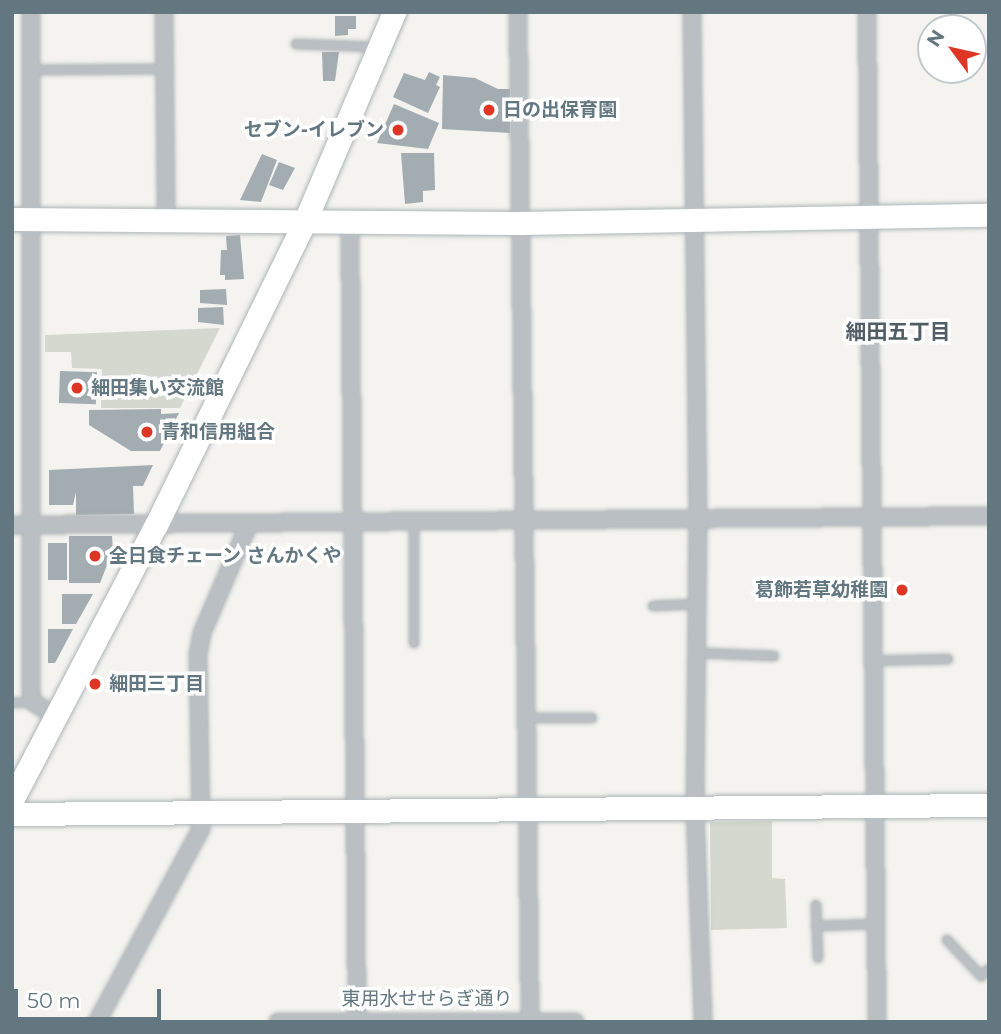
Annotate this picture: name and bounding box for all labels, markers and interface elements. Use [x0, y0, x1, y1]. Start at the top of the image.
north arrow [917, 14, 987, 84]
text: N [922, 26, 949, 51]
place label: 日の出保育園 [503, 99, 617, 121]
marker: 日の出保育園 [481, 102, 497, 118]
place label: セブン-イレブン [244, 119, 384, 141]
marker: セブン-イレブン [390, 122, 406, 138]
district label: 細田五丁目 [846, 319, 950, 345]
place label: 細田集い交流館 [91, 377, 224, 399]
marker: 細田集い交流館 [69, 380, 85, 396]
place label: 青和信用組合 [161, 421, 275, 443]
marker: 青和信用組合 [139, 424, 155, 440]
place label: 全日食チェーン さんかくや [109, 545, 342, 567]
marker: 全日食チェーン さんかくや [87, 548, 103, 564]
place label: 葛飾若草幼稚園 [755, 579, 888, 601]
marker: 葛飾若草幼稚園 [894, 582, 910, 598]
place label: 細田三丁目 [109, 673, 204, 695]
marker: 細田三丁目 [87, 676, 103, 692]
scale bar [18, 974, 164, 1018]
text: 50 m [27, 988, 81, 1013]
street label: 東用水せせらぎ通り [342, 988, 512, 1010]

